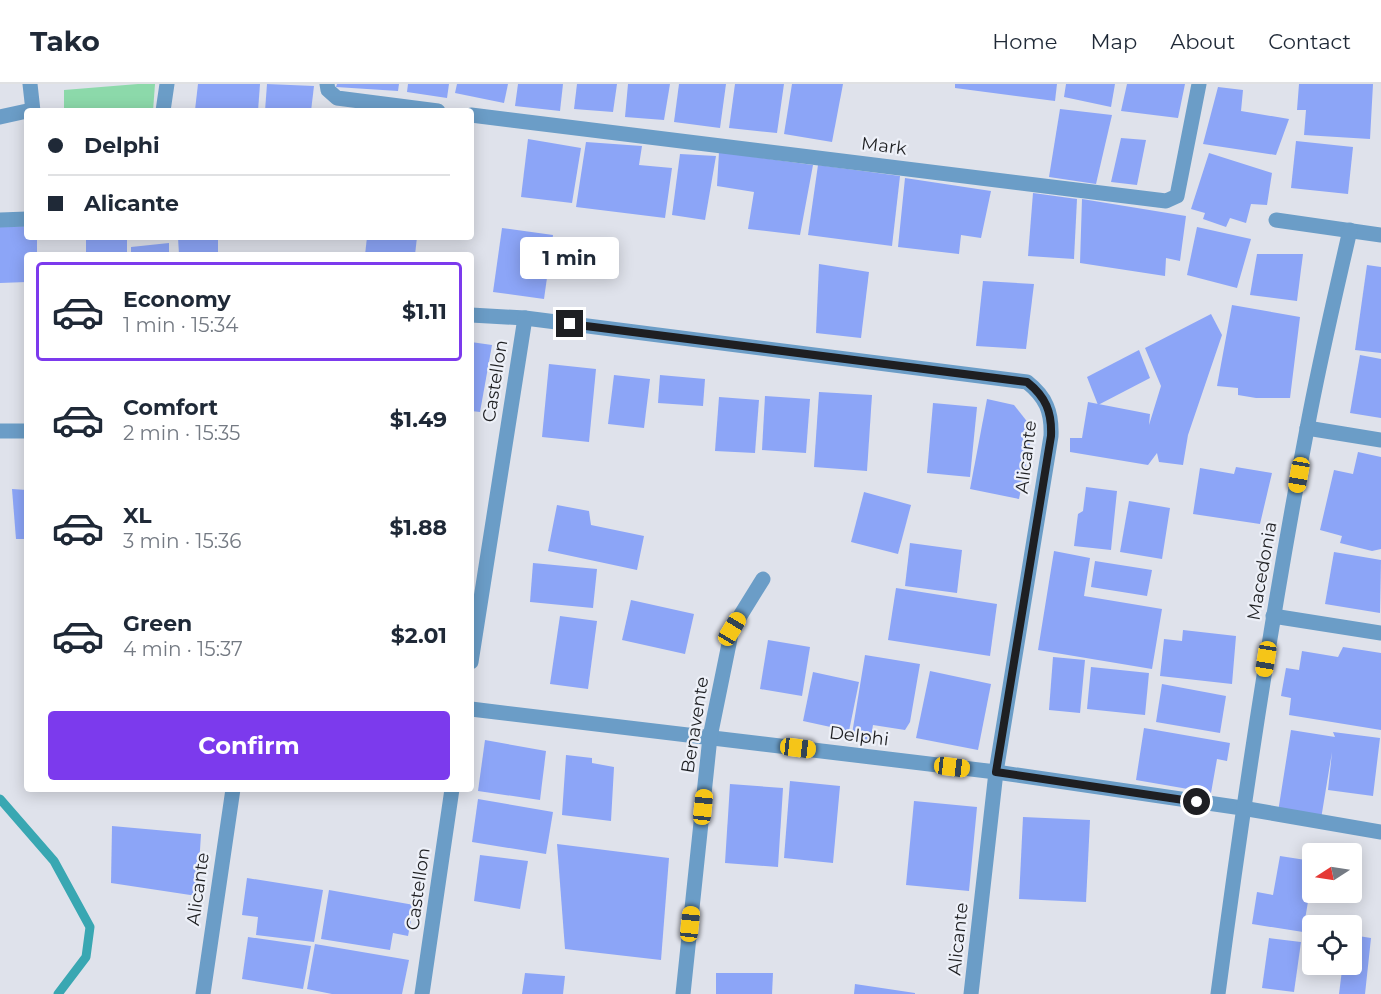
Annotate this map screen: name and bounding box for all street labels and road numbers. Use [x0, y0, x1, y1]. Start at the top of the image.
street label: Mark [860, 132, 908, 160]
street label: Castellon [478, 338, 512, 424]
street label: Alicante [1011, 419, 1041, 495]
street label: Macedonia [1243, 520, 1281, 622]
street label: Benavente [677, 675, 714, 775]
street label: Delphi [828, 721, 890, 751]
street label: Castellon [401, 846, 435, 932]
street label: Alicante [182, 851, 214, 927]
street label: Alicante [943, 901, 973, 977]

